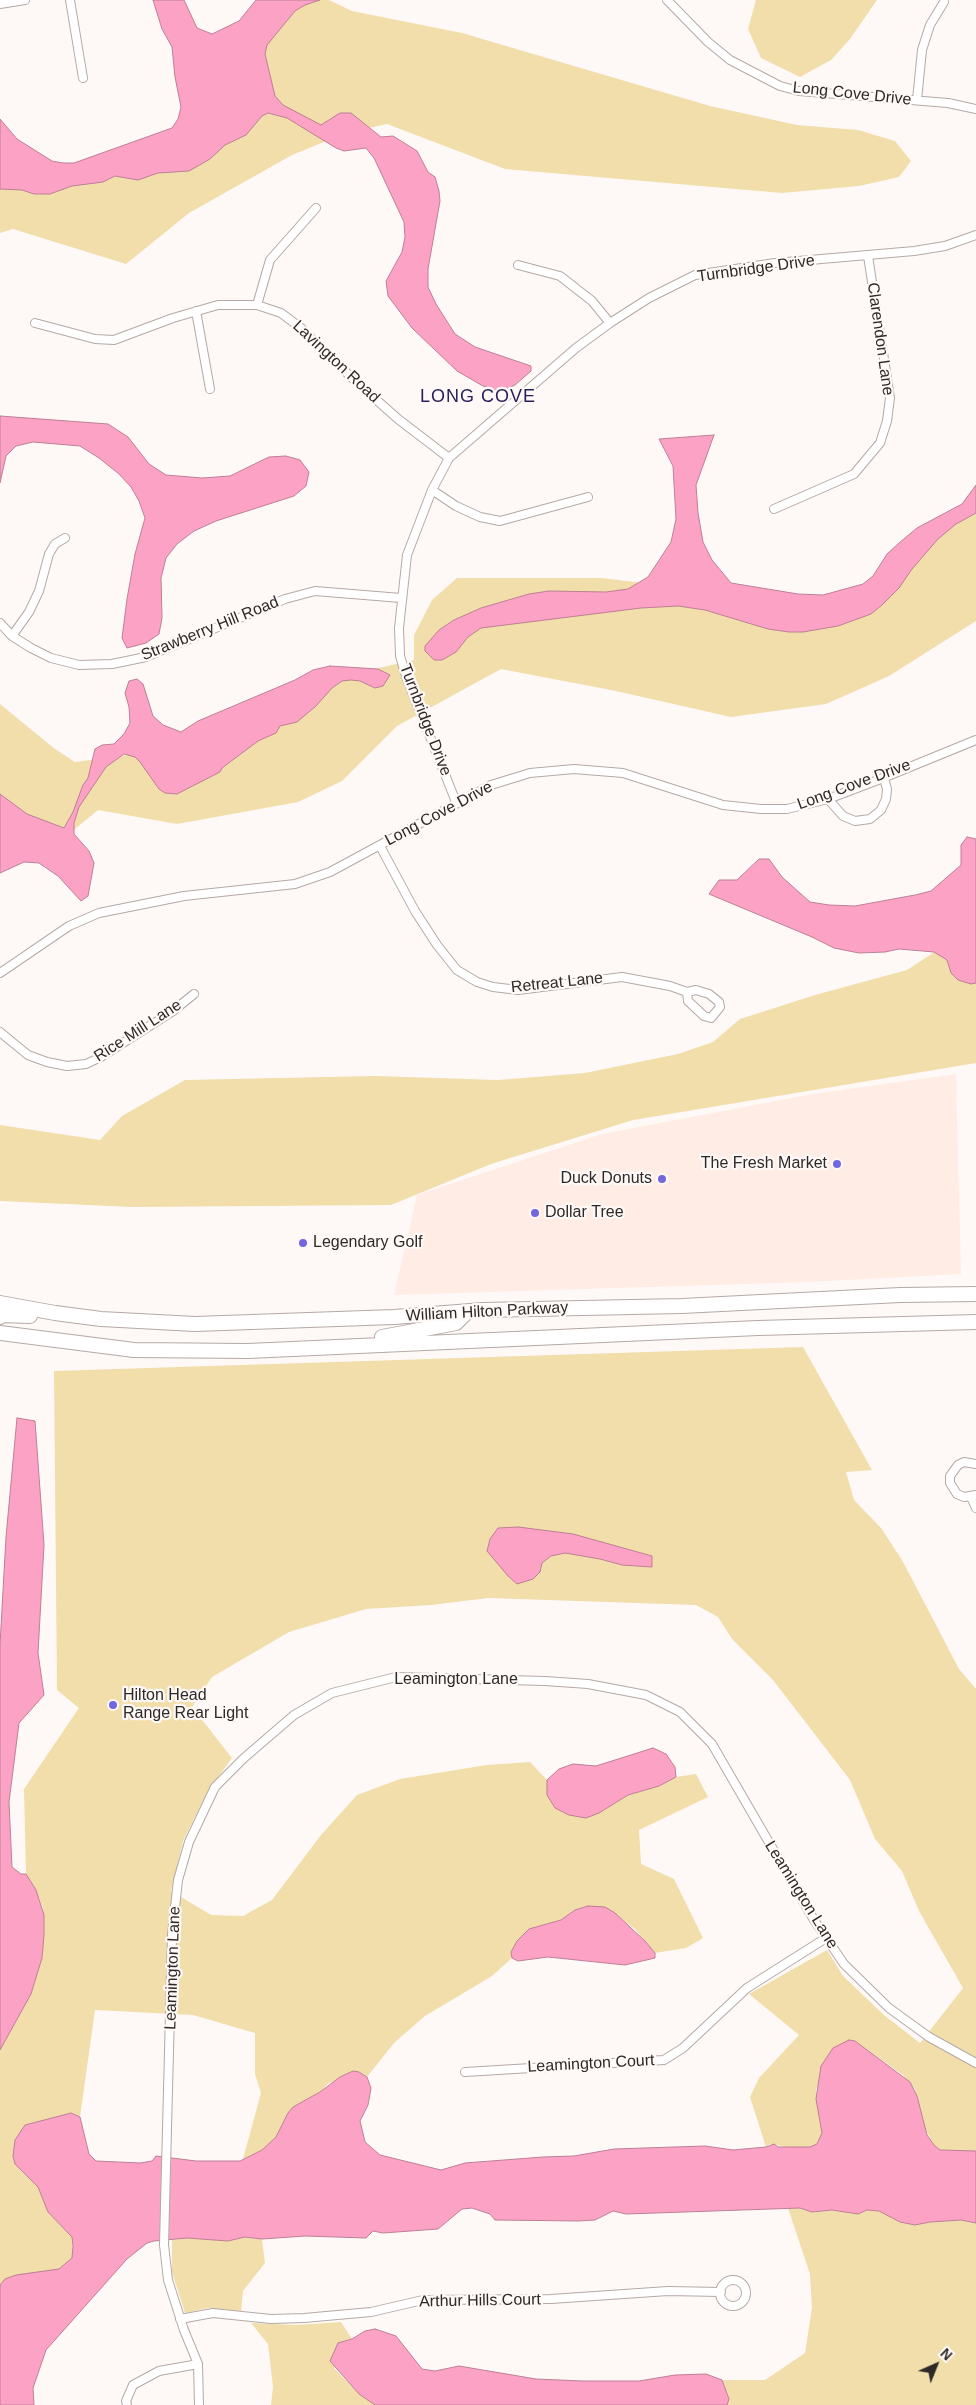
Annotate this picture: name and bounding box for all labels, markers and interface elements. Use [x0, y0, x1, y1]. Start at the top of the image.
street label: Long Cove Drive [792, 78, 912, 110]
street label: Turnbridge Drive [696, 251, 816, 287]
street label: Clarendon Lane [863, 281, 897, 397]
street label: Lavington Road [288, 317, 384, 407]
district label: LONG COVE [419, 386, 537, 408]
street label: Strawberry Hill Road [138, 593, 282, 665]
street label: Turnbridge Drive [395, 661, 455, 779]
street label: Long Cove Drive [795, 756, 913, 814]
street label: Long Cove Drive [382, 778, 496, 850]
street label: Retreat Lane [510, 969, 604, 997]
street label: Rice Mill Lane [91, 996, 185, 1066]
place label: The Fresh Market [701, 1154, 827, 1174]
marker: The Fresh Market [831, 1158, 843, 1170]
place label: Duck Donuts [560, 1169, 652, 1189]
marker: Duck Donuts [656, 1173, 668, 1185]
place label: Dollar Tree [545, 1203, 624, 1223]
marker: Dollar Tree [529, 1207, 541, 1219]
place label: Legendary Golf [313, 1233, 422, 1253]
marker: Legendary Golf [297, 1237, 309, 1249]
street label: William Hilton Parkway [405, 1298, 569, 1326]
street label: Leamington Lane [394, 1670, 518, 1690]
place label: Hilton Head Range Rear Light [123, 1686, 248, 1724]
marker: Hilton Head Range Rear Light [107, 1699, 119, 1711]
street label: Leamington Lane [760, 1837, 842, 1953]
street label: Leamington Lane [161, 1906, 185, 2030]
street label: Leamington Court [527, 2051, 655, 2077]
street label: Arthur Hills Court [419, 2290, 541, 2312]
north arrow [911, 2340, 961, 2390]
text: N [937, 2345, 956, 2363]

